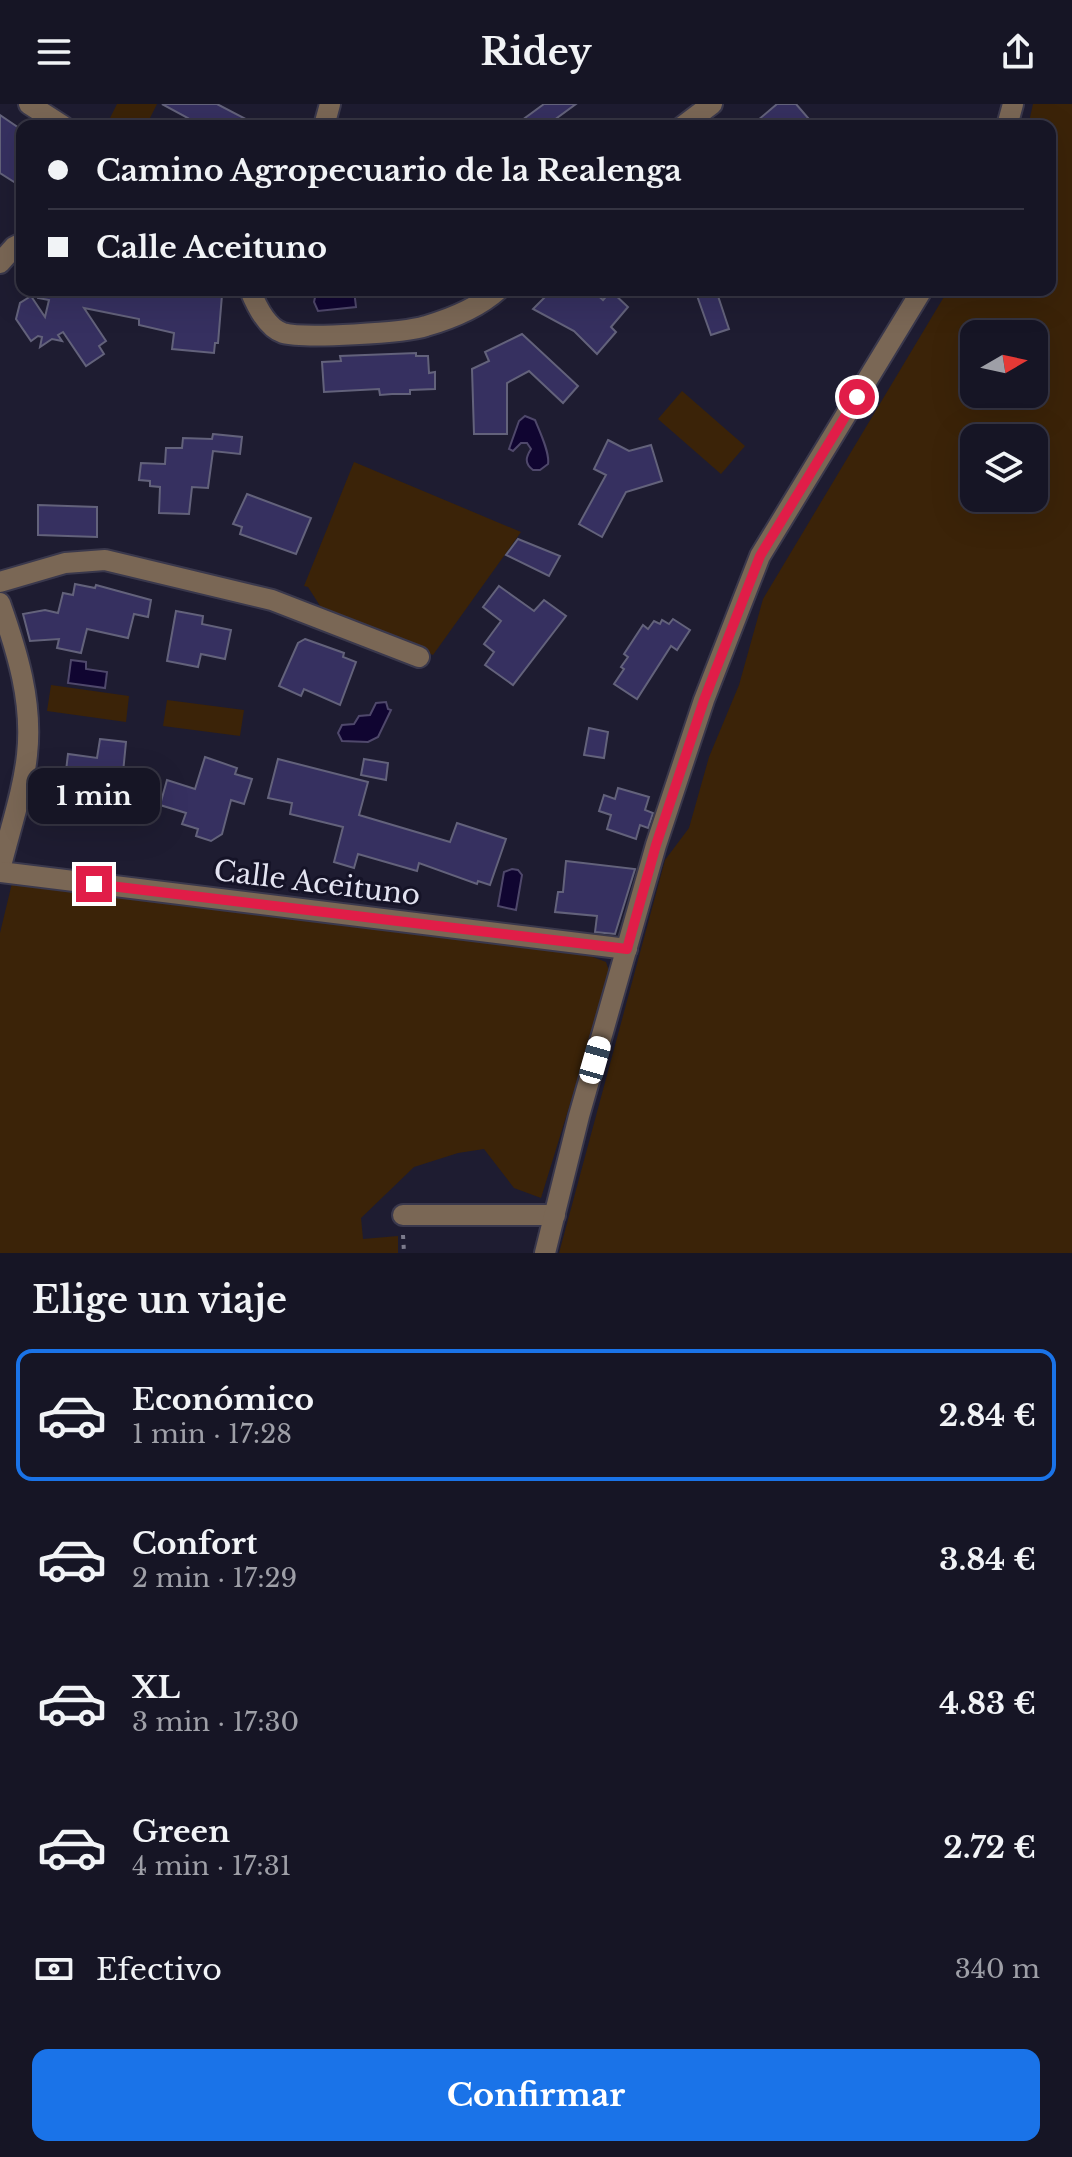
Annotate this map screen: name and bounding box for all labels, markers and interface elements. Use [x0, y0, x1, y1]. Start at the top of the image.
icon: menu [32, 30, 76, 74]
text: Ridey [480, 30, 592, 75]
icon: share [996, 30, 1040, 74]
text: Camino Agropecuario de la Realenga [96, 152, 682, 189]
text: Calle Aceituno [96, 229, 327, 266]
north arrow [960, 320, 1048, 408]
map controls [960, 320, 1048, 512]
route start [839, 379, 875, 415]
button: layers [960, 424, 1048, 512]
callout: 1 min [28, 768, 160, 824]
text: 1 min [56, 780, 132, 812]
street label: Calle Aceituno [212, 853, 422, 913]
route end [76, 866, 112, 902]
car [577, 1034, 613, 1086]
text: Elige un viaje [32, 1278, 287, 1323]
icon: car [36, 1379, 108, 1451]
text: Económico [132, 1381, 314, 1418]
text: 2.84 € [939, 1397, 1036, 1434]
text: 1 min · 17:28 [132, 1418, 292, 1450]
icon: car [36, 1523, 108, 1595]
text: Confort [132, 1525, 257, 1562]
text: 3.84 € [939, 1541, 1036, 1578]
text: 2 min · 17:29 [132, 1562, 297, 1594]
icon: car [36, 1667, 108, 1739]
text: XL [132, 1669, 180, 1706]
text: 4.83 € [939, 1685, 1036, 1722]
text: 3 min · 17:30 [132, 1706, 299, 1738]
icon: car [36, 1811, 108, 1883]
text: Green [132, 1813, 230, 1850]
text: 2.72 € [943, 1829, 1036, 1866]
text: 4 min · 17:31 [132, 1850, 291, 1882]
icon: cash [32, 1947, 76, 1991]
text: Efectivo [96, 1951, 222, 1988]
text: 340 m [955, 1953, 1040, 1985]
button: Confirmar [32, 2049, 1040, 2141]

